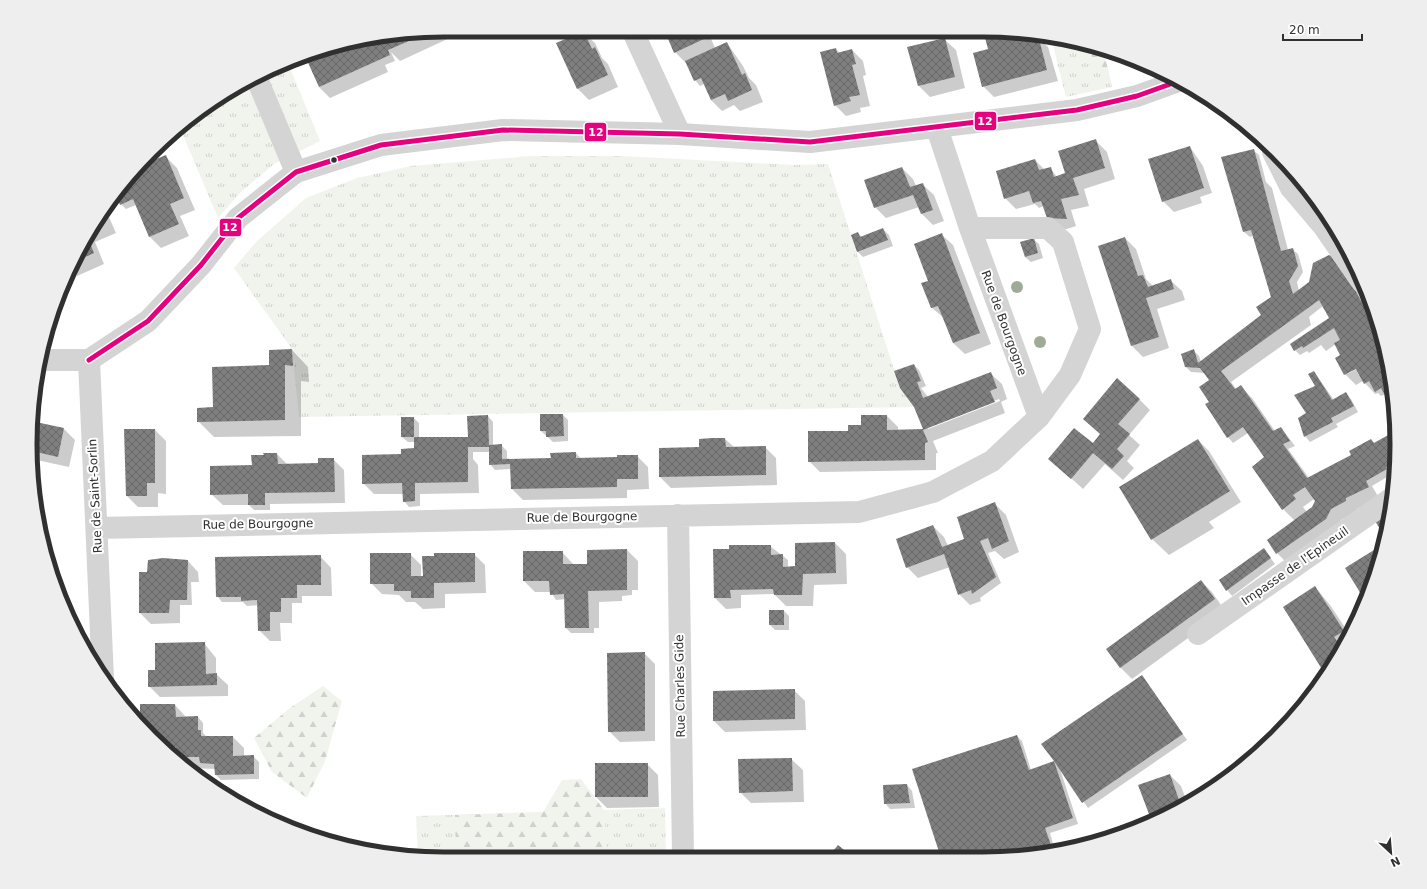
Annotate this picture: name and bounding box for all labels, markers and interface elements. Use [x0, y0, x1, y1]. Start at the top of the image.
scale bar [1283, 16, 1362, 42]
text: 20 m [1289, 23, 1320, 37]
line badge: 12 [974, 111, 997, 131]
text: 12 [977, 115, 993, 128]
line badge: 12 [584, 122, 607, 142]
text: 12 [588, 126, 604, 139]
unlabelled marker [329, 155, 339, 165]
line badge: 12 [219, 218, 242, 237]
text: 12 [222, 221, 238, 234]
street label: Rue de Bourgogne [978, 269, 1030, 377]
street label: Rue de Saint-Sorlin [85, 438, 105, 554]
street label: Rue de Bourgogne [526, 509, 638, 525]
street label: Rue de Bourgogne [202, 516, 314, 532]
street label: Impasse de l'Epineuil [1239, 524, 1351, 608]
street label: Rue Charles Gide [672, 634, 688, 738]
north arrow [1371, 833, 1411, 873]
text: N [1388, 854, 1402, 869]

